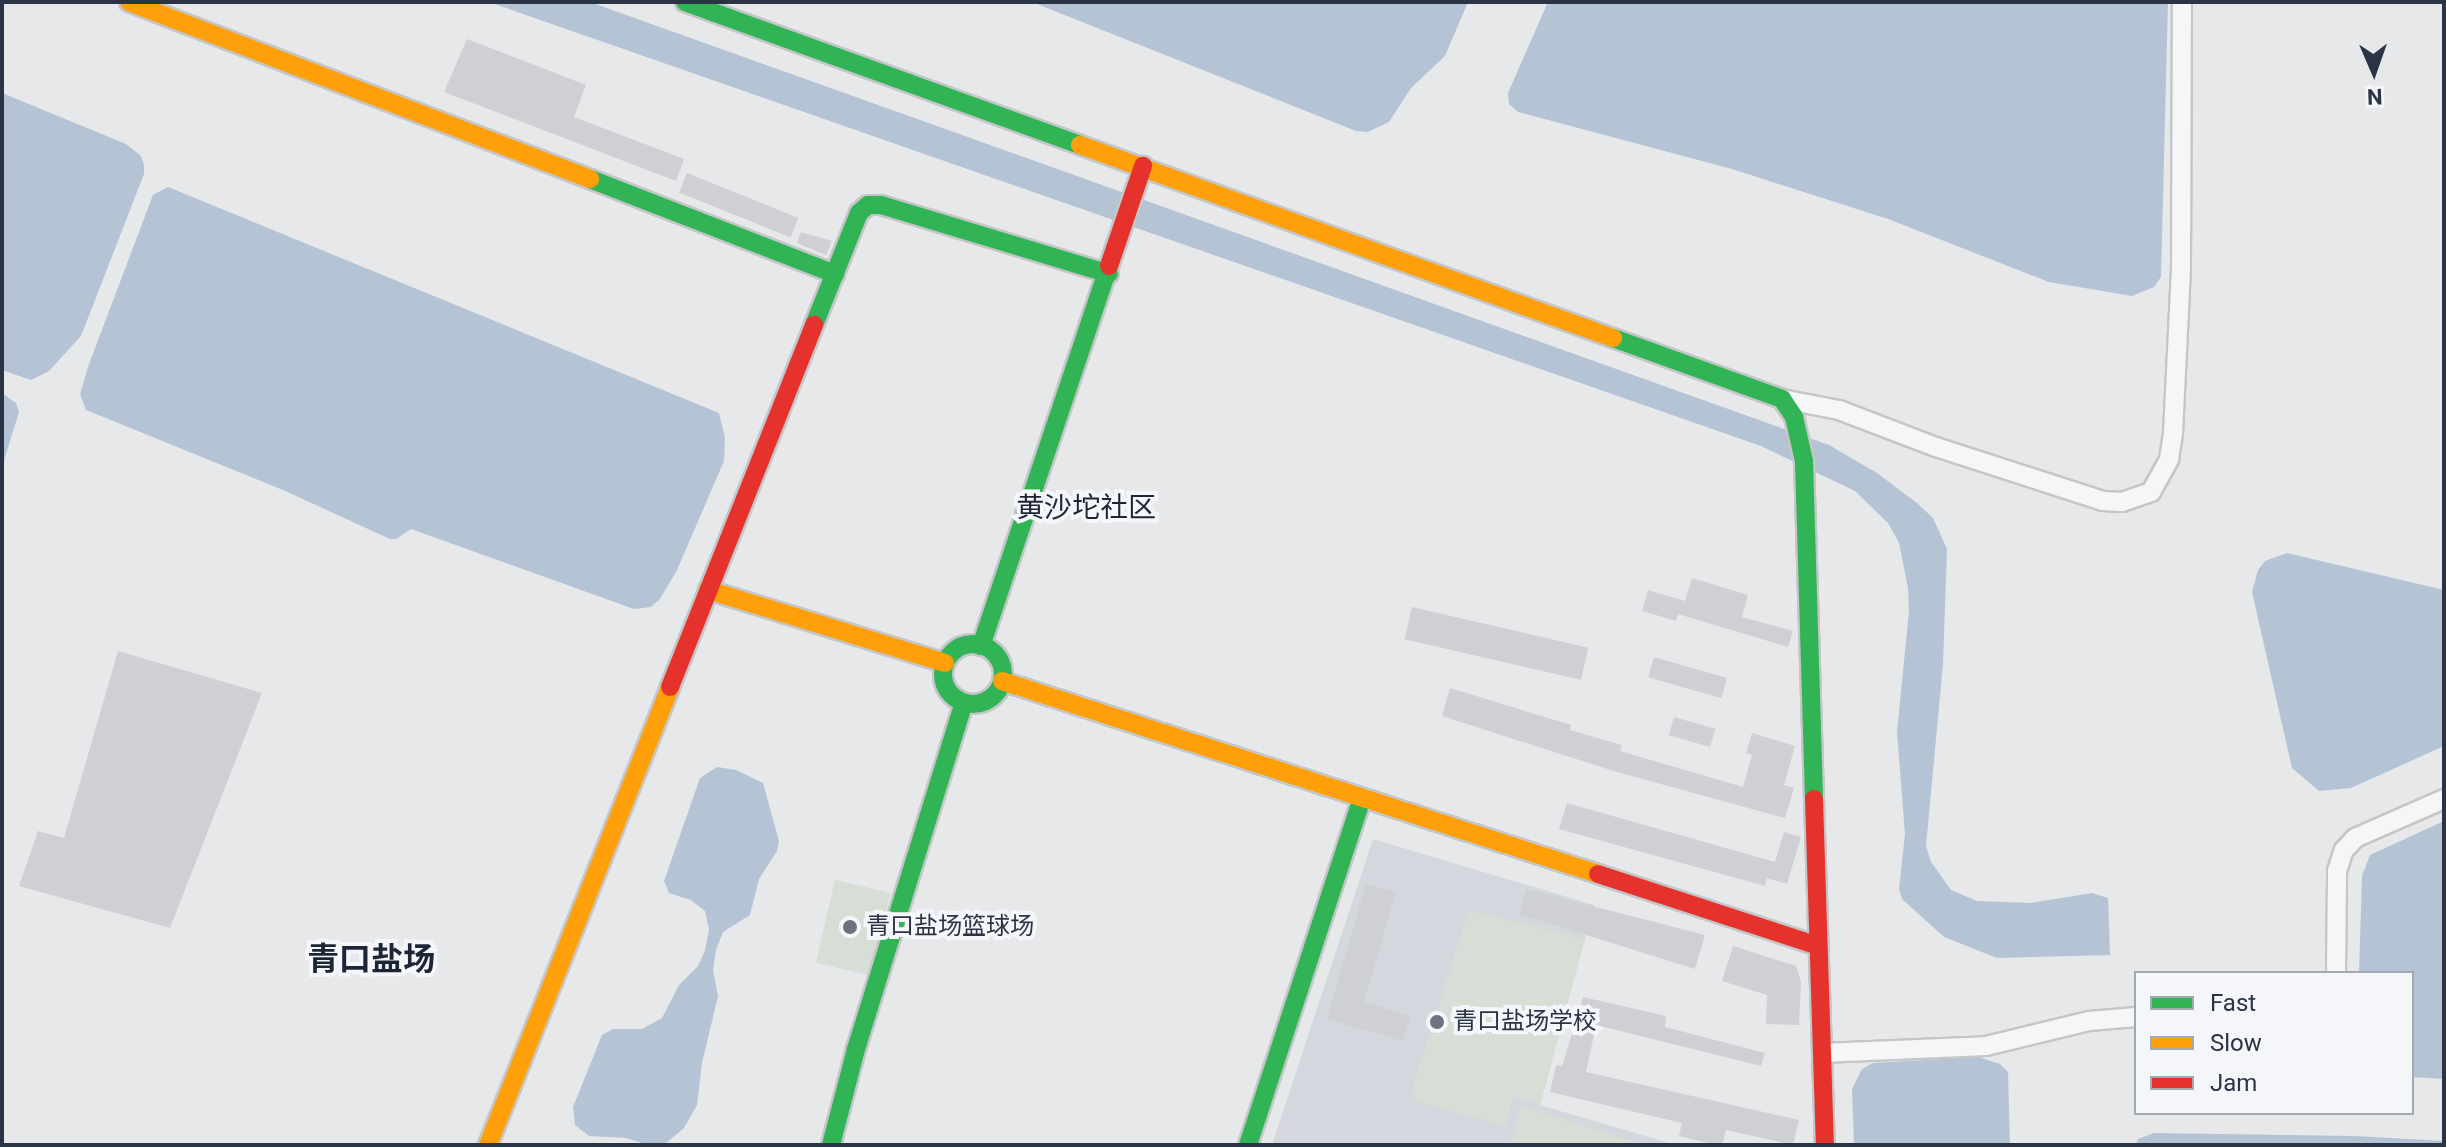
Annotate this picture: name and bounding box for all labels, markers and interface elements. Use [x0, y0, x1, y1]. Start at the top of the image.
north arrow [2334, 32, 2414, 112]
text: N [2367, 84, 2383, 109]
district label: 黄沙坨社区 [1016, 491, 1156, 525]
place label: 青口盐场篮球场 [866, 913, 1034, 941]
marker: 青口盐场篮球场 [841, 918, 859, 936]
district label: 青口盐场 [307, 940, 435, 978]
legend [2134, 971, 2414, 1115]
text: Fast [2210, 989, 2256, 1017]
place label: 青口盐场学校 [1453, 1008, 1597, 1036]
marker: 青口盐场学校 [1428, 1013, 1446, 1031]
text: Slow [2210, 1029, 2262, 1057]
text: Jam [2210, 1069, 2257, 1097]

